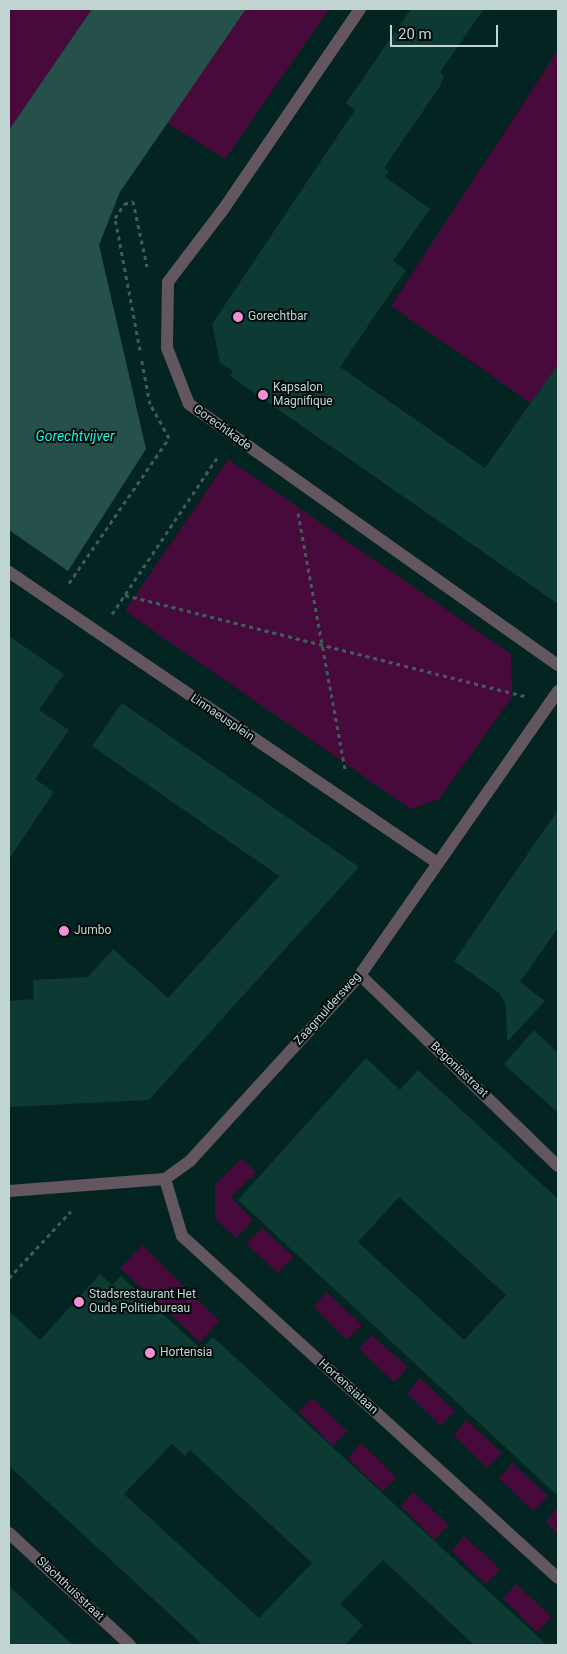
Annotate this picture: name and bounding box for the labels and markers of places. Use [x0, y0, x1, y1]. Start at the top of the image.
place label: Gorechtbar [248, 310, 307, 324]
marker: Gorechtbar [232, 311, 244, 323]
place label: Kapsalon Magnifique [273, 381, 333, 409]
marker: Kapsalon Magnifique [257, 389, 269, 401]
place label: Jumbo [74, 924, 111, 938]
marker: Jumbo [58, 925, 70, 937]
place label: Stadsrestaurant Het Oude Politiebureau [89, 1288, 196, 1316]
marker: Stadsrestaurant Het Oude Politiebureau [73, 1296, 85, 1308]
place label: Hortensia [160, 1346, 212, 1360]
marker: Hortensia [144, 1347, 156, 1359]

